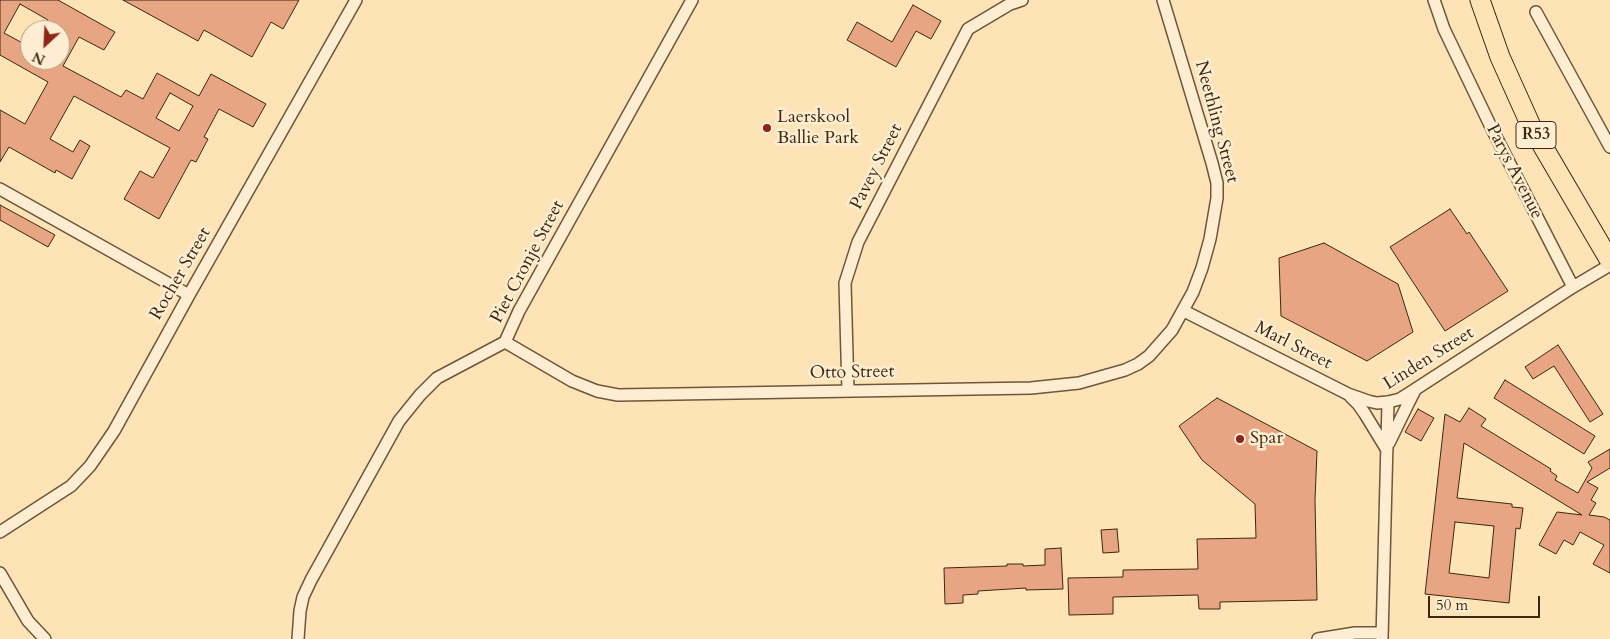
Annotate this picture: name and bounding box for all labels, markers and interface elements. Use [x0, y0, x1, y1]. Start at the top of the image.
north arrow [20, 20, 70, 70]
text: N [29, 47, 48, 69]
street label: Neethling Street [1189, 59, 1243, 185]
place label: Laerskool Ballie Park [777, 107, 859, 150]
street label: Pavey Street [846, 121, 908, 213]
street label: Parys Avenue [1481, 121, 1547, 223]
marker: Laerskool Ballie Park [761, 122, 773, 134]
road number: R53 [1516, 122, 1556, 148]
street label: Piet Cronje Street [487, 197, 569, 327]
street label: Rocher Street [146, 224, 216, 324]
street label: Marl Street [1251, 317, 1335, 375]
street label: Linden Street [1380, 323, 1478, 395]
street label: Otto Street [809, 361, 895, 385]
place label: Spar [1250, 428, 1283, 450]
marker: Spar [1234, 433, 1246, 445]
scale bar [1430, 586, 1542, 618]
text: 50 m [1436, 595, 1468, 615]

